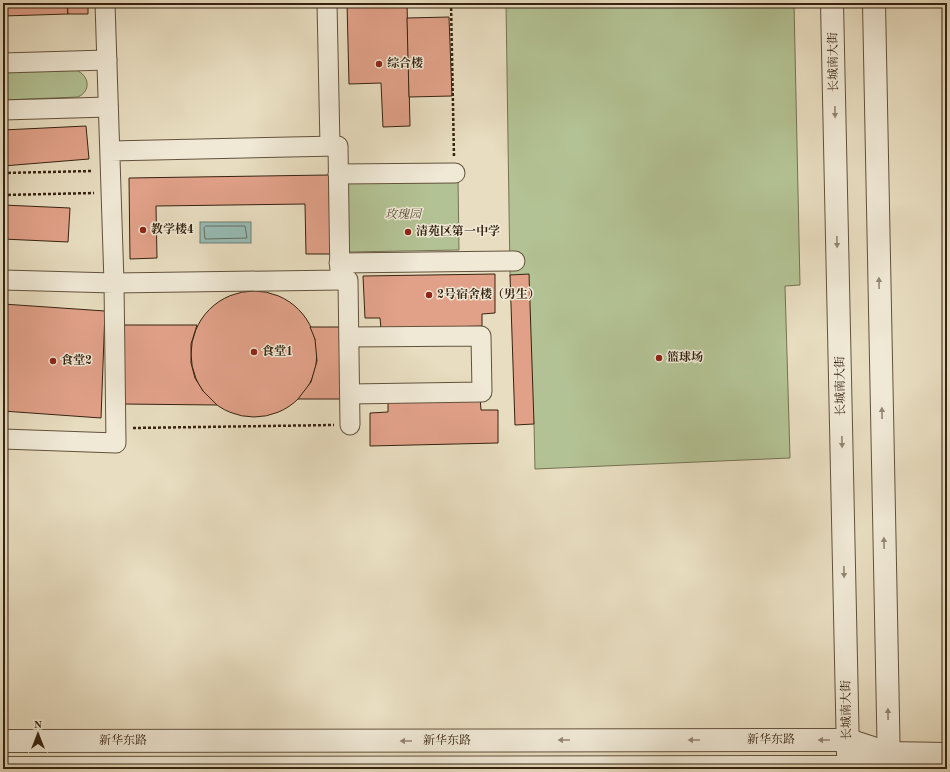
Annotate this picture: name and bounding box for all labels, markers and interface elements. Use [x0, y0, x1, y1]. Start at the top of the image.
street label: 长城南大街 [825, 31, 841, 92]
place label: 综合楼 [387, 56, 423, 70]
marker: 综合楼 [374, 59, 384, 69]
one-way arrow [832, 106, 838, 119]
park label: 玫瑰园 [385, 207, 423, 221]
place label: 教学楼4 [151, 222, 194, 236]
place label: 清苑区第一中学 [416, 224, 500, 238]
marker: 教学楼4 [138, 225, 148, 235]
marker: 清苑区第一中学 [403, 227, 413, 237]
one-way arrow [834, 236, 841, 248]
one-way arrow [876, 276, 882, 289]
place label: 2号宿舍楼（男生） [437, 287, 540, 301]
marker: 2号宿舍楼（男生） [424, 290, 434, 300]
place label: 食堂1 [262, 344, 293, 358]
marker: 食堂1 [249, 347, 259, 357]
place label: 篮球场 [667, 350, 703, 364]
place label: 食堂2 [61, 353, 92, 367]
marker: 篮球场 [654, 353, 664, 363]
street label: 长城南大街 [832, 355, 848, 416]
marker: 食堂2 [48, 356, 58, 366]
one-way arrow [879, 406, 885, 419]
one-way arrow [839, 436, 845, 449]
one-way arrow [881, 536, 887, 549]
one-way arrow [841, 566, 848, 578]
street label: 长城南大街 [838, 679, 854, 740]
one-way arrow [884, 708, 891, 720]
north arrow [18, 714, 58, 754]
text: N [34, 720, 43, 731]
street label: 新华东路 [747, 732, 795, 746]
street label: 新华东路 [99, 733, 147, 747]
street label: 新华东路 [423, 733, 471, 747]
one-way arrow [557, 737, 570, 743]
one-way arrow [687, 737, 700, 743]
one-way arrow [817, 737, 830, 743]
one-way arrow [399, 738, 412, 744]

